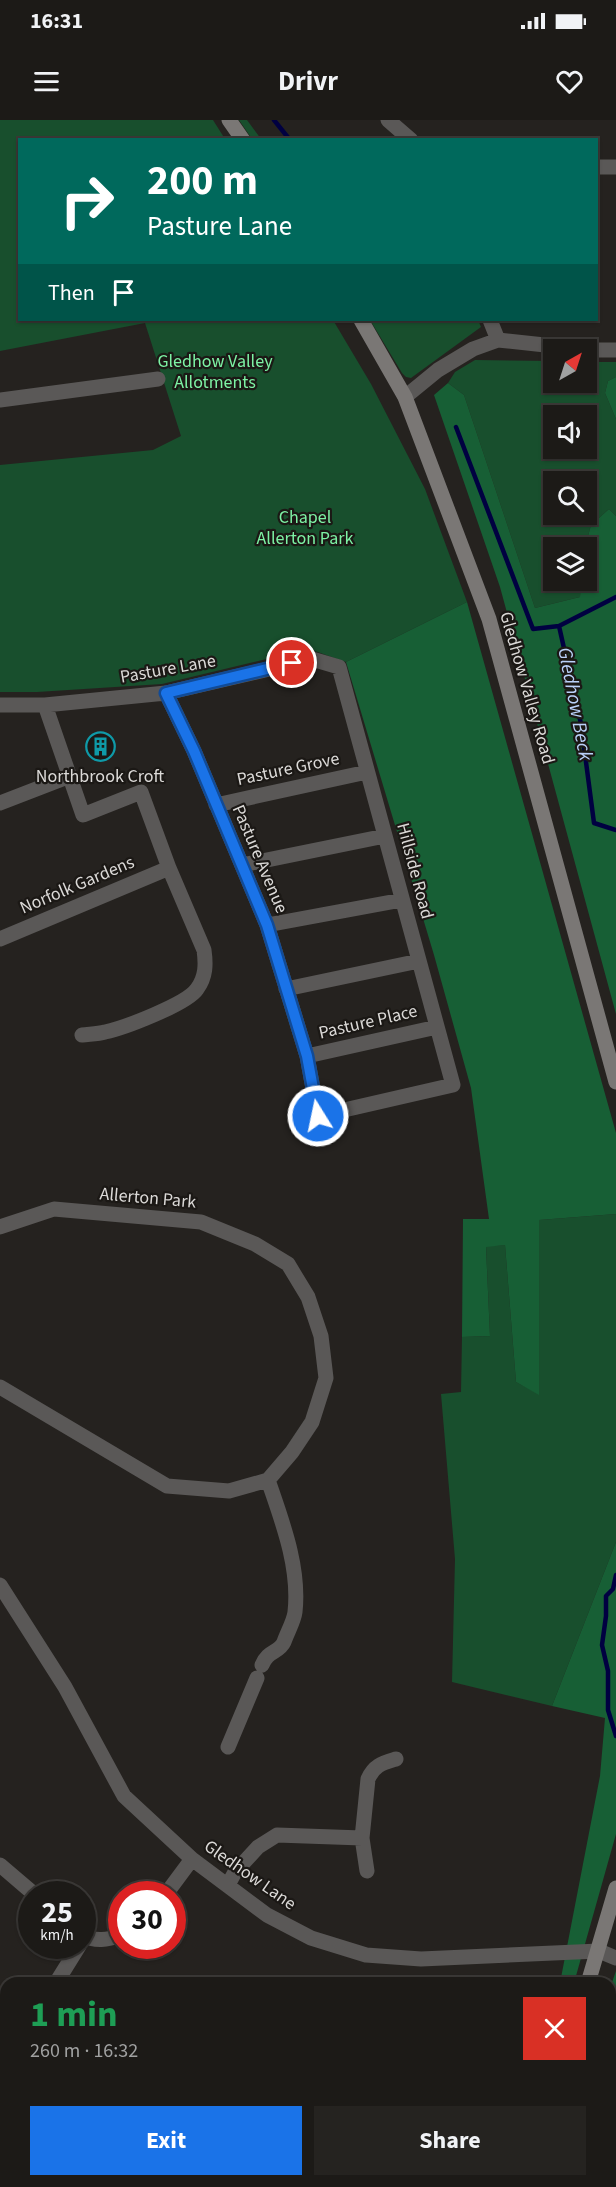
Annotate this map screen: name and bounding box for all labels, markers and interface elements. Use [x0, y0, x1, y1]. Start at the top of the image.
text: 16:31 [30, 5, 83, 37]
text: Drivr [278, 62, 338, 101]
icon: menu [30, 65, 63, 98]
icon: heart [553, 65, 586, 98]
text: 200 m [147, 151, 258, 211]
icon: right [48, 162, 126, 240]
text: Pasture Lane [147, 207, 292, 246]
icon: arrive [107, 276, 140, 309]
text: Then [48, 277, 95, 309]
north arrow [543, 339, 597, 393]
map controls [543, 339, 597, 591]
park label: Gledhow Valley Allotments [157, 349, 273, 395]
button: sound [543, 405, 597, 459]
button: search [543, 471, 597, 525]
park label: Chapel Allerton Park [257, 505, 353, 551]
button: layers [543, 537, 597, 591]
street label: Gledhow Valley Road [493, 609, 561, 767]
pin [266, 637, 317, 688]
water label: Gledhow Beck [550, 645, 600, 764]
icon: arrive [275, 646, 308, 679]
street label: Pasture Lane [118, 648, 218, 690]
building icon: Northbrook Croft [84, 731, 116, 763]
street label: Pasture Grove [234, 746, 342, 792]
place label: Northbrook Croft [36, 764, 164, 789]
street label: Pasture Avenue [226, 801, 294, 917]
street label: Hillside Road [390, 820, 440, 922]
street label: Norfolk Gardens [16, 850, 138, 920]
street label: Pasture Place [316, 998, 420, 1046]
position arrow [286, 1084, 350, 1148]
street label: Allerton Park [99, 1181, 197, 1215]
street label: Gledhow Lane [199, 1834, 301, 1916]
speed limit sign: 30 [108, 1881, 186, 1959]
text: 25 [41, 1891, 73, 1934]
text: km/h [40, 1925, 74, 1946]
text: 1 min [30, 1989, 118, 2040]
button: close [523, 1997, 586, 2060]
text: 260 m · 16:32 [30, 2037, 138, 2065]
button: Exit [30, 2106, 302, 2175]
button: Share [314, 2106, 586, 2175]

